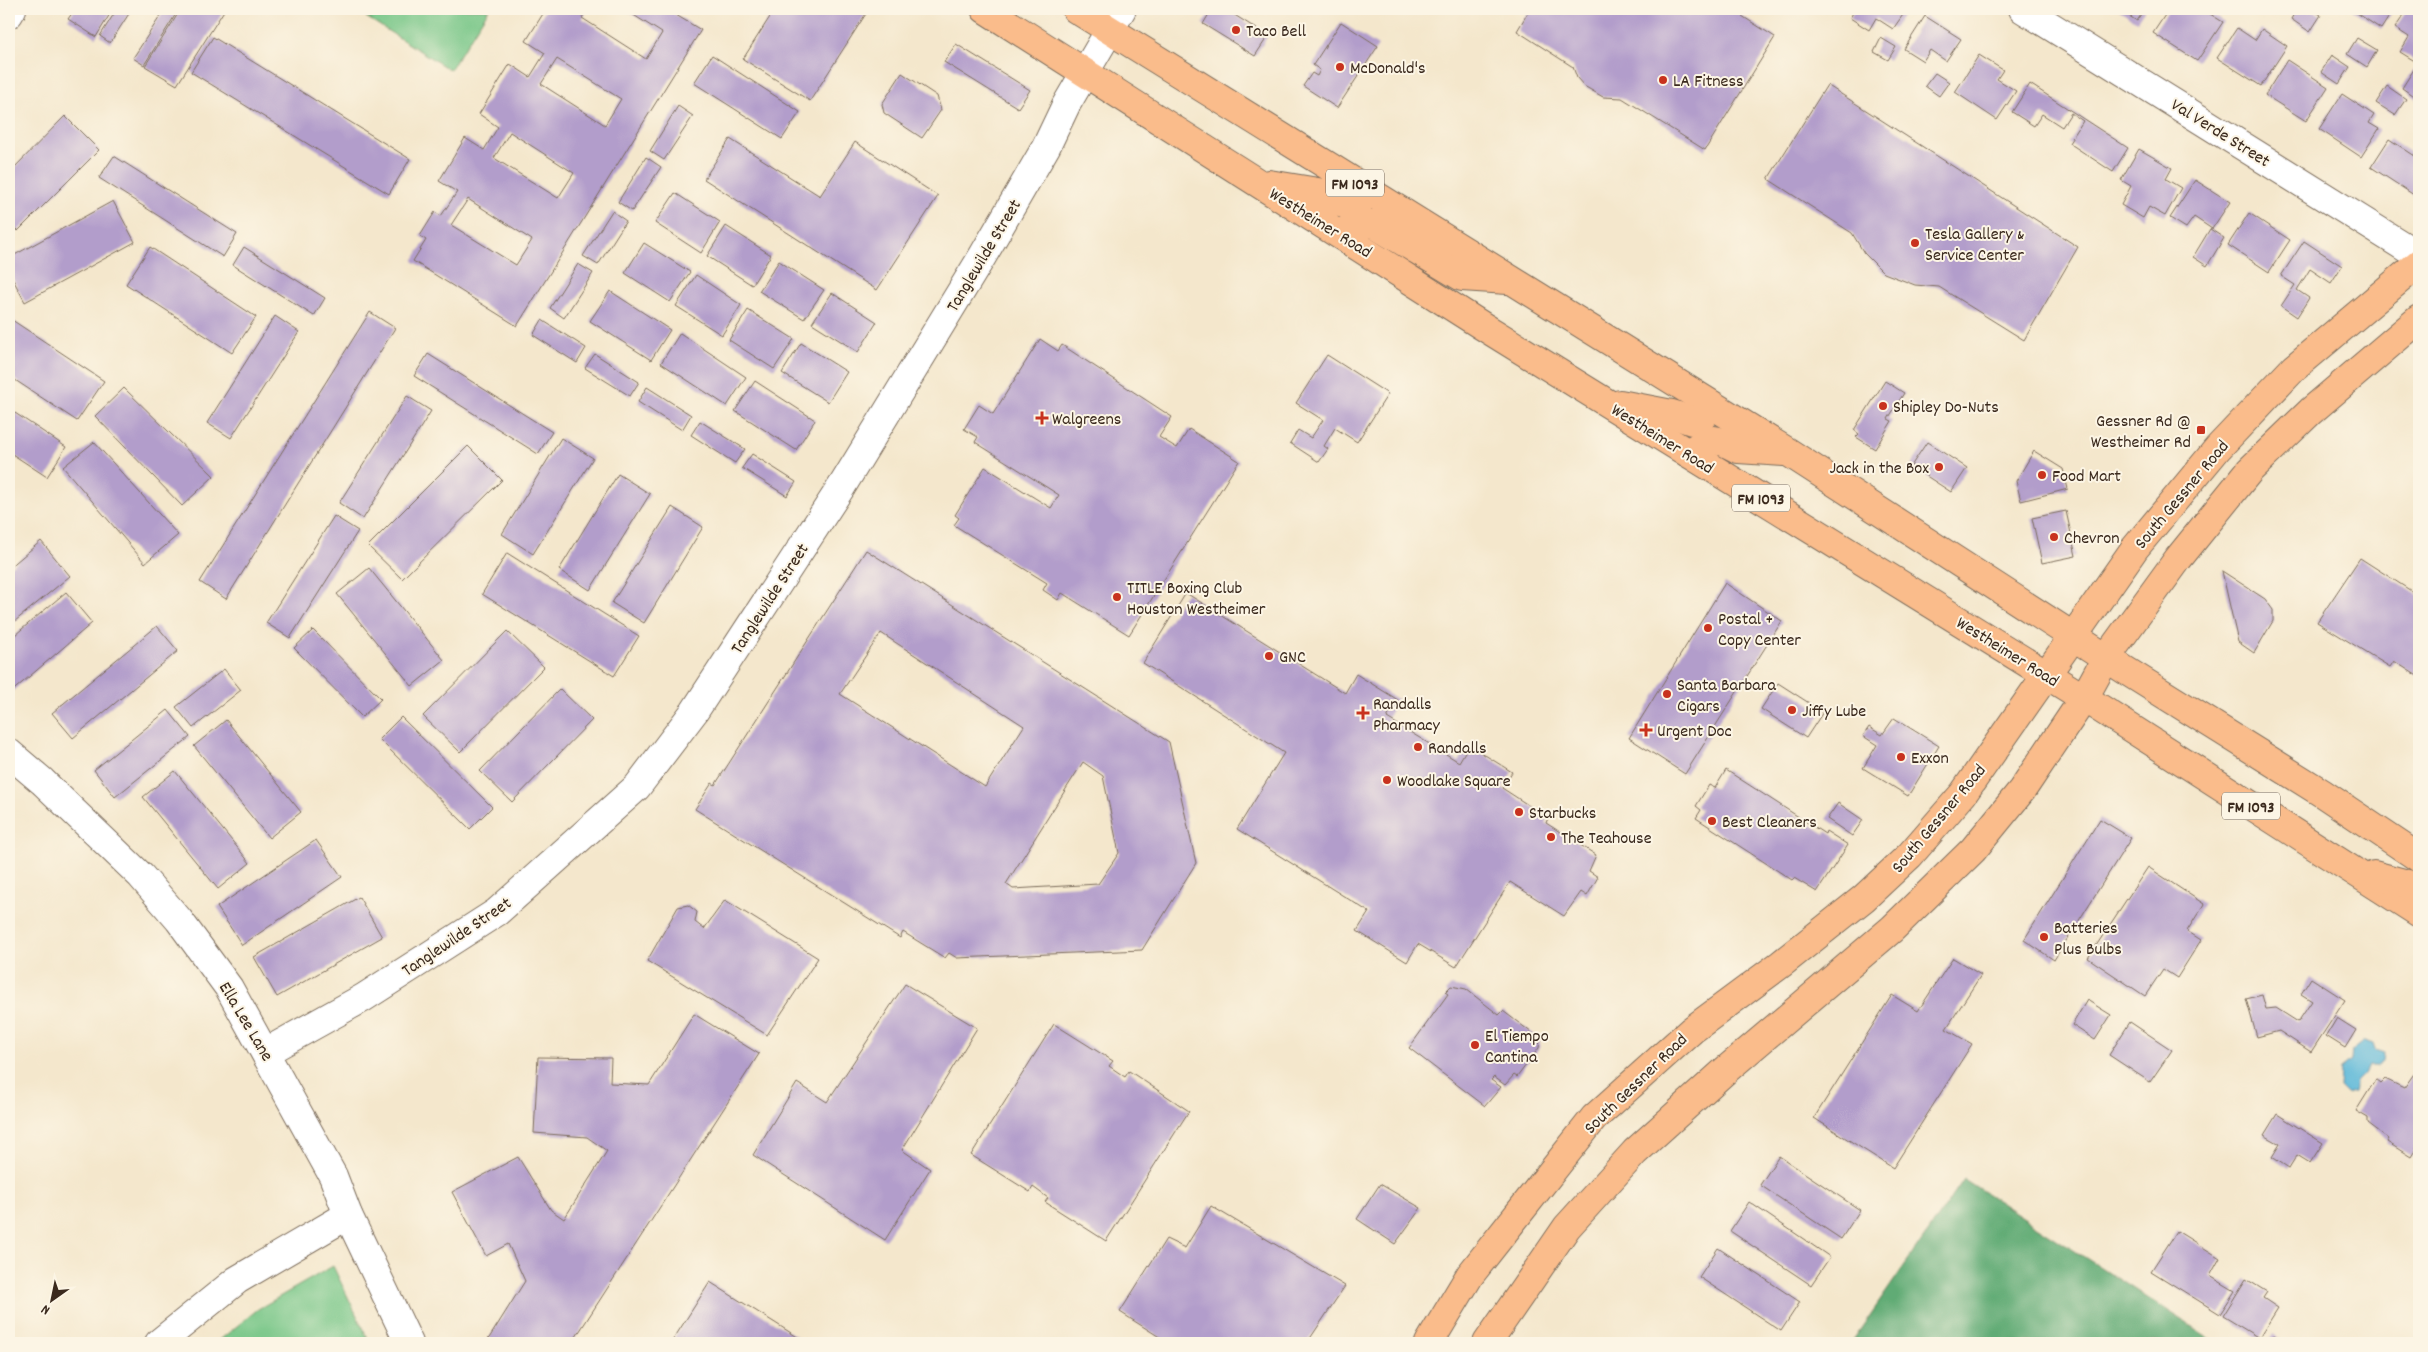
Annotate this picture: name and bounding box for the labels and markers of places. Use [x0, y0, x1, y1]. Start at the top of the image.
place label: Taco Bell [1246, 20, 1307, 45]
marker: Taco Bell [1230, 24, 1242, 36]
place label: McDonald's [1350, 57, 1426, 82]
marker: McDonald's [1334, 61, 1346, 73]
place label: LA Fitness [1673, 70, 1744, 95]
marker: LA Fitness [1657, 74, 1669, 86]
place label: Tesla Gallery & Service Center [1925, 223, 2025, 269]
marker: Tesla Gallery & Service Center [1909, 237, 1921, 249]
place label: Shipley Do-Nuts [1893, 396, 1999, 421]
marker: Shipley Do-Nuts [1877, 400, 1889, 412]
place label: Walgreens [1052, 408, 1121, 433]
place label: Gessner Rd @ Westheimer Rd [2091, 410, 2191, 456]
marker: Walgreens [1036, 412, 1048, 424]
marker: Gessner Rd @ Westheimer Rd [2195, 424, 2207, 436]
place label: Jack in the Box [1829, 457, 1929, 482]
marker: Jack in the Box [1933, 461, 1945, 473]
place label: Food Mart [2052, 465, 2121, 490]
marker: Food Mart [2036, 469, 2048, 481]
place label: Chevron [2064, 527, 2120, 552]
marker: Chevron [2048, 531, 2060, 543]
place label: TITLE Boxing Club Houston Westheimer [1127, 577, 1266, 623]
marker: TITLE Boxing Club Houston Westheimer [1111, 591, 1123, 603]
place label: Postal + Copy Center [1718, 608, 1801, 654]
marker: Postal + Copy Center [1702, 622, 1714, 634]
place label: GNC [1279, 646, 1306, 671]
marker: GNC [1263, 650, 1275, 662]
place label: Santa Barbara Cigars [1677, 674, 1776, 720]
marker: Santa Barbara Cigars [1661, 688, 1673, 700]
place label: Randalls Pharmacy [1373, 693, 1441, 739]
place label: Jiffy Lube [1802, 700, 1866, 725]
marker: Jiffy Lube [1786, 704, 1798, 716]
marker: Randalls Pharmacy [1357, 707, 1369, 719]
place label: Urgent Doc [1657, 720, 1732, 745]
marker: Urgent Doc [1639, 723, 1653, 737]
place label: Randalls [1428, 737, 1487, 762]
marker: Randalls [1412, 741, 1424, 753]
place label: Exxon [1911, 747, 1949, 772]
marker: Exxon [1895, 751, 1907, 763]
place label: Woodlake Square [1397, 770, 1511, 795]
marker: Woodlake Square [1381, 774, 1393, 786]
place label: Starbucks [1529, 802, 1596, 827]
marker: Starbucks [1513, 806, 1525, 818]
place label: Best Cleaners [1722, 811, 1817, 836]
marker: Best Cleaners [1706, 815, 1718, 827]
place label: The Teahouse [1561, 827, 1652, 852]
marker: The Teahouse [1545, 831, 1557, 843]
place label: Batteries Plus Bulbs [2054, 917, 2122, 963]
marker: Batteries Plus Bulbs [2038, 931, 2050, 943]
place label: El Tiempo Cantina [1485, 1025, 1549, 1071]
marker: El Tiempo Cantina [1469, 1039, 1481, 1051]

